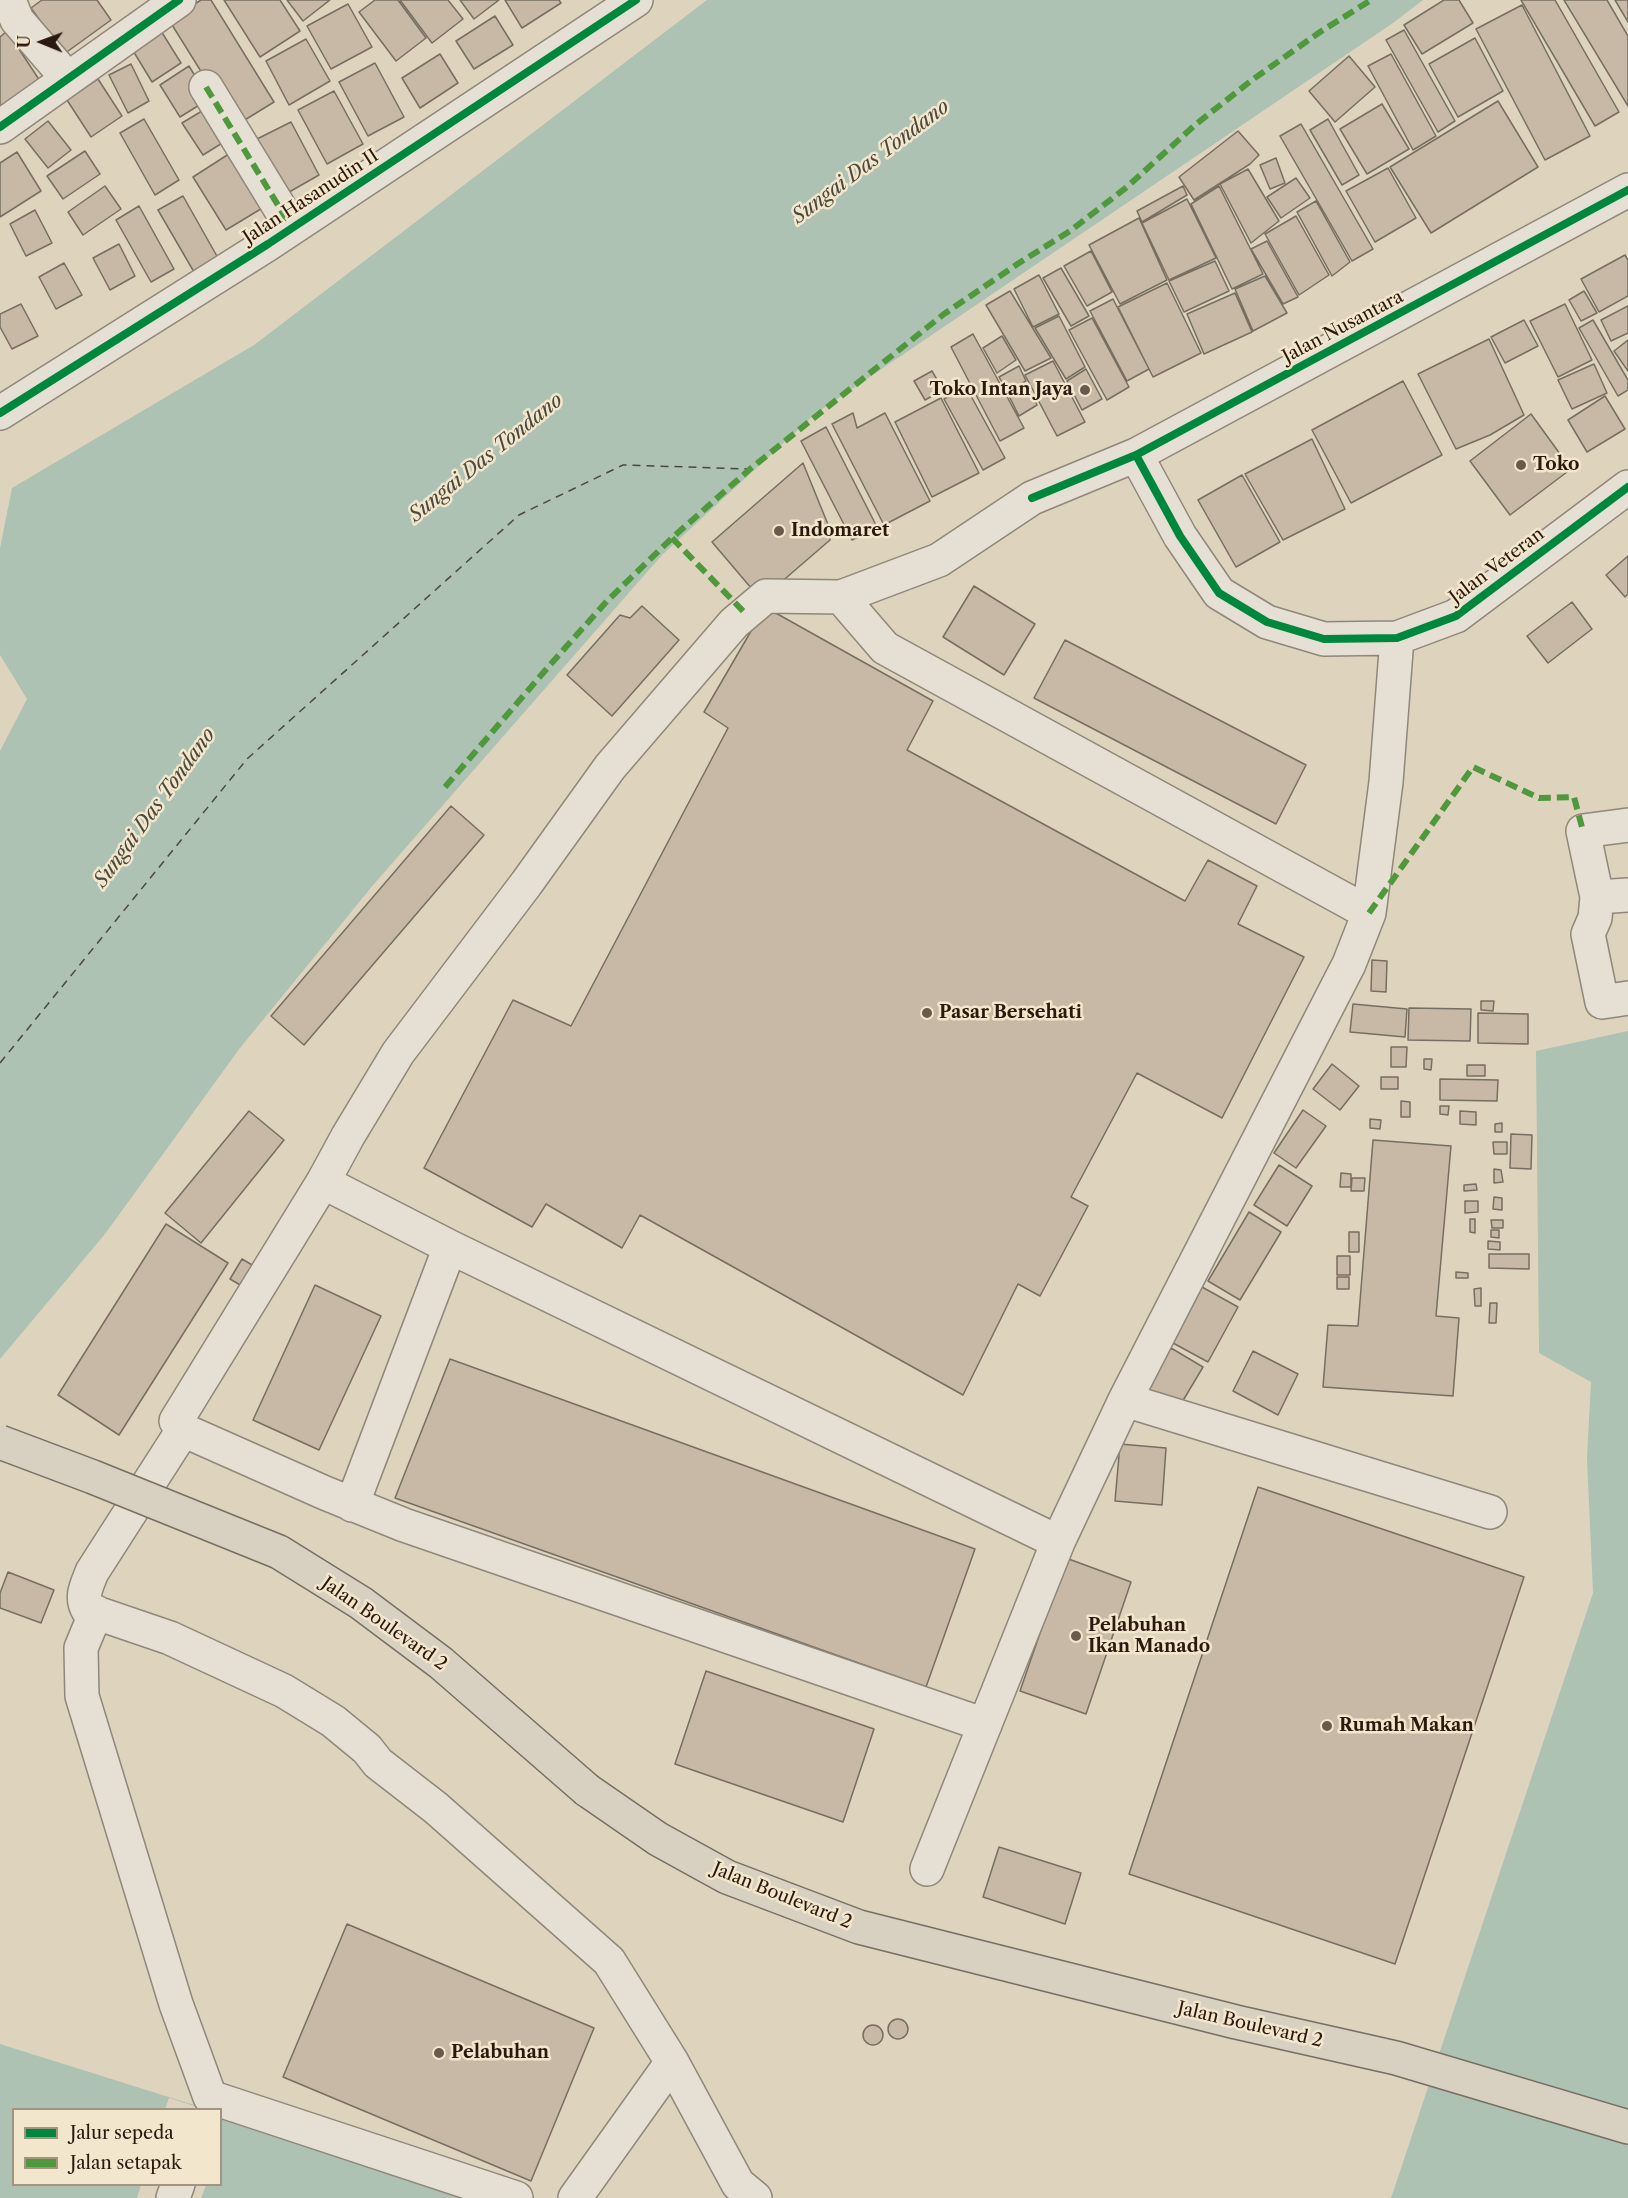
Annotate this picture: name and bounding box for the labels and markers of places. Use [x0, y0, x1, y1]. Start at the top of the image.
place label: Toko Intan Jaya [930, 379, 1073, 401]
marker: Toko Intan Jaya [1078, 383, 1092, 397]
place label: Toko [1533, 454, 1580, 476]
marker: Toko [1514, 458, 1528, 472]
place label: Indomaret [791, 520, 889, 542]
marker: Indomaret [772, 524, 786, 538]
place label: Pasar Bersehati [939, 1002, 1082, 1024]
marker: Pasar Bersehati [920, 1006, 934, 1020]
place label: Pelabuhan Ikan Manado [1088, 1615, 1210, 1658]
marker: Pelabuhan Ikan Manado [1069, 1629, 1083, 1643]
place label: Rumah Makan [1339, 1715, 1474, 1737]
marker: Rumah Makan [1320, 1719, 1334, 1733]
place label: Pelabuhan [451, 2042, 549, 2064]
marker: Pelabuhan [432, 2046, 446, 2060]

